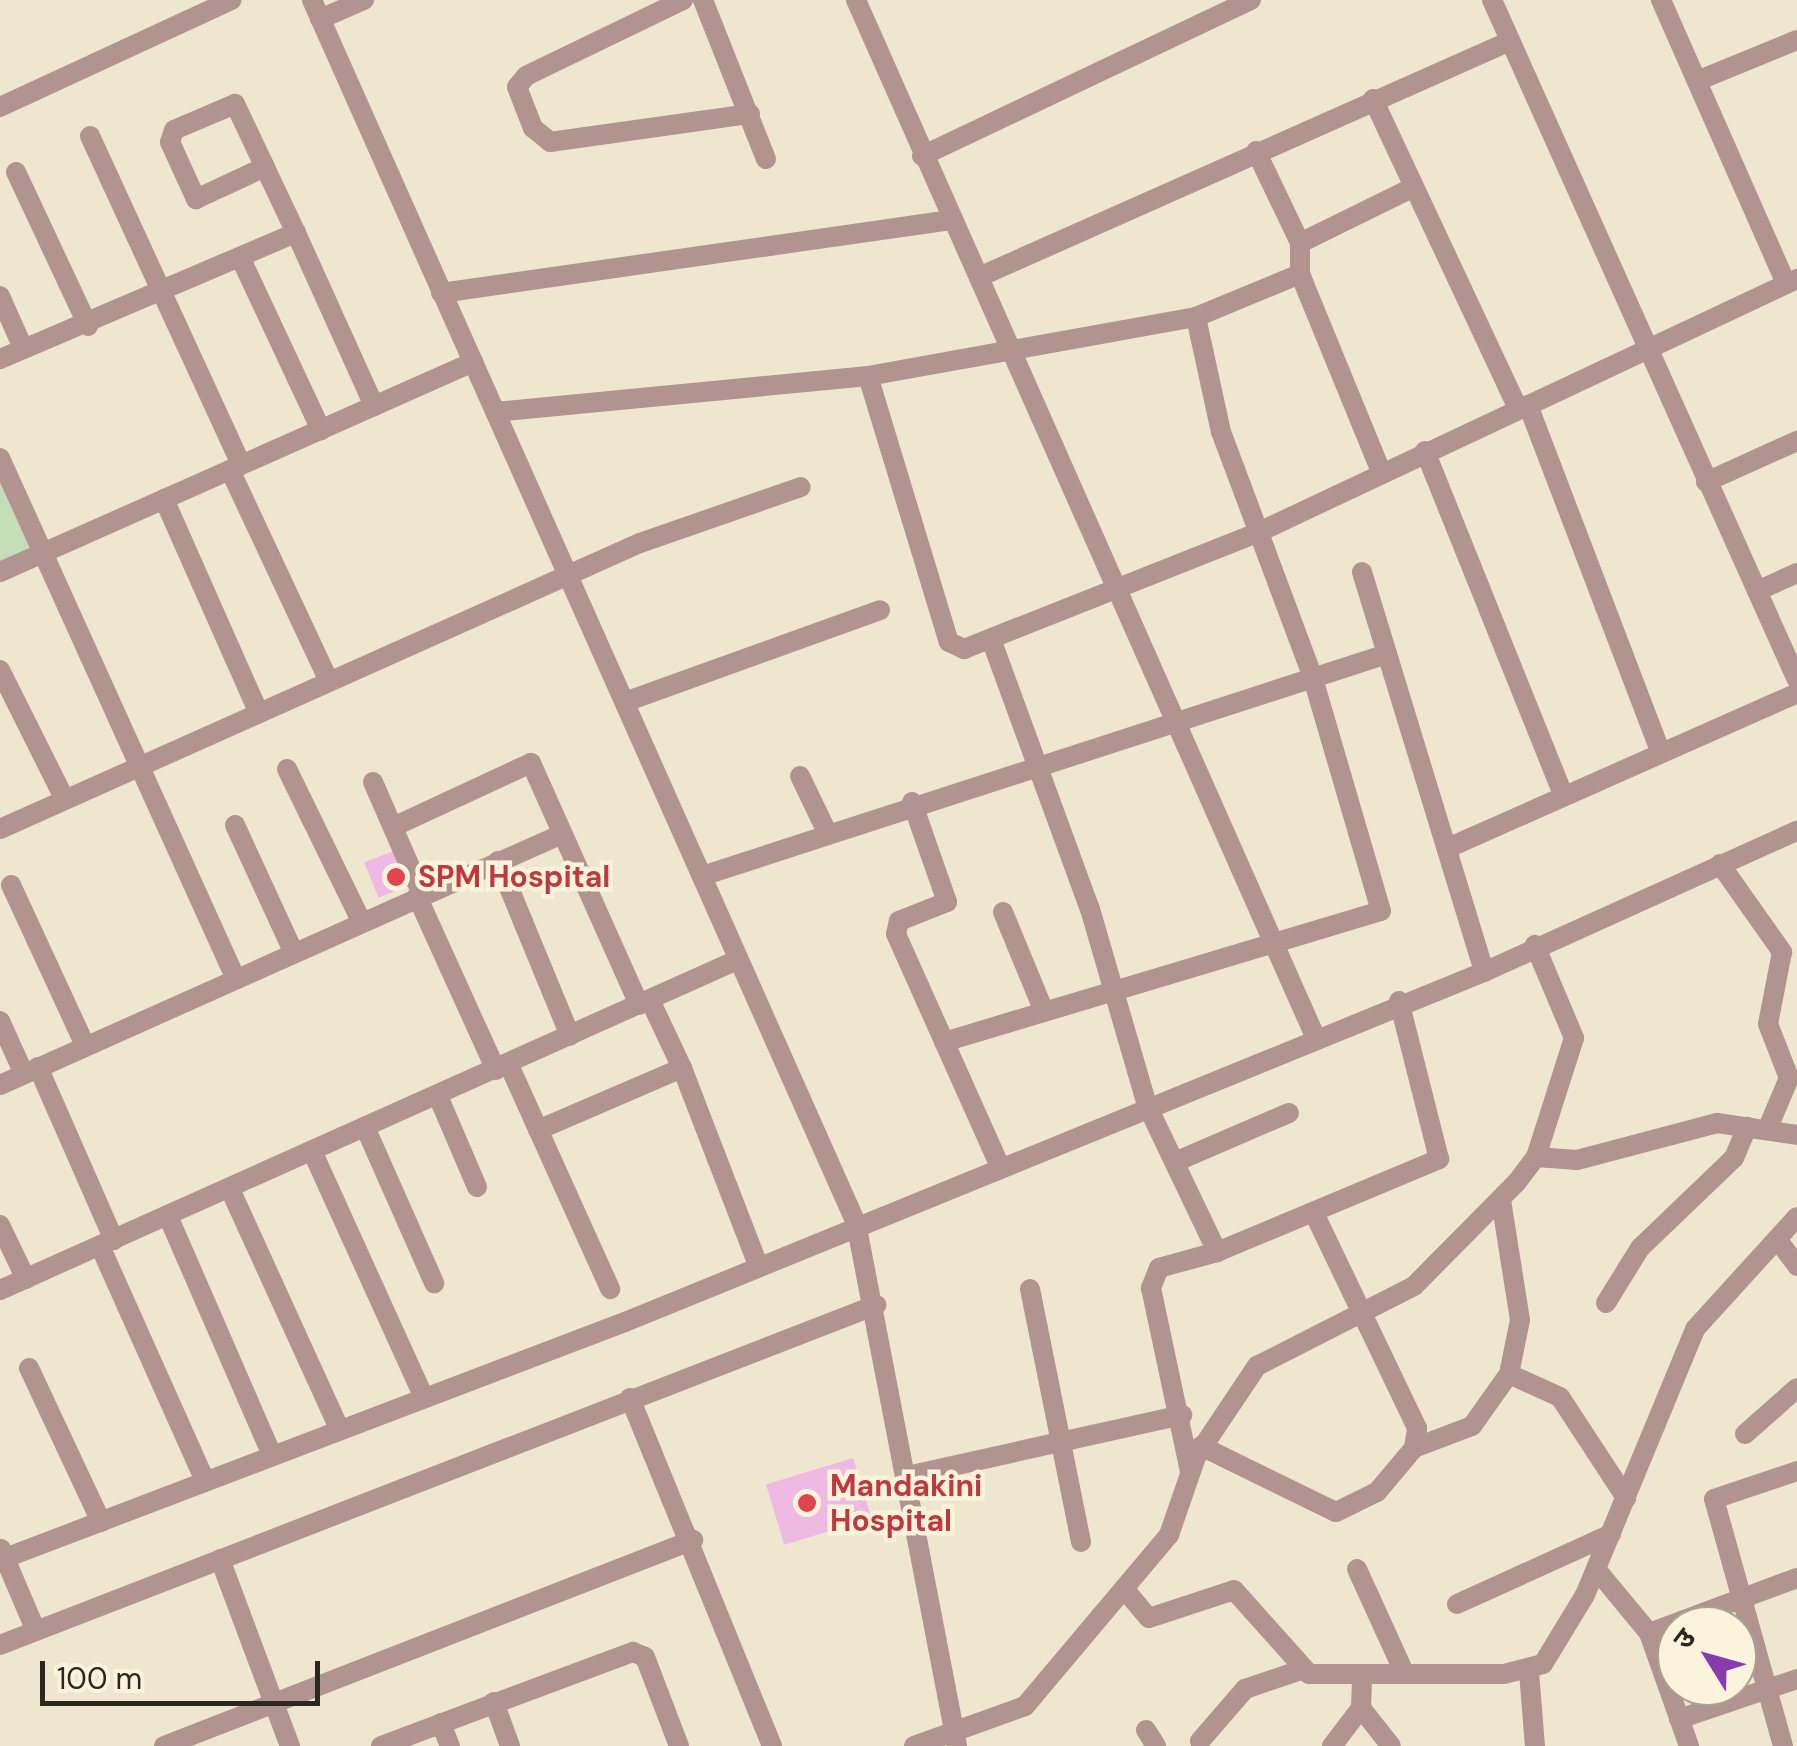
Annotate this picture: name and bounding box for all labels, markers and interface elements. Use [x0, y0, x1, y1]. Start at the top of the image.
place label: SPM Hospital [418, 859, 610, 895]
marker: SPM Hospital [383, 864, 409, 890]
place label: Mandakini Hospital [830, 1468, 982, 1538]
marker: Mandakini Hospital [794, 1490, 820, 1516]
north arrow [1657, 1606, 1757, 1706]
text: उ [1665, 1621, 1704, 1657]
scale bar [45, 1641, 325, 1703]
text: 100 m [57, 1659, 142, 1698]

